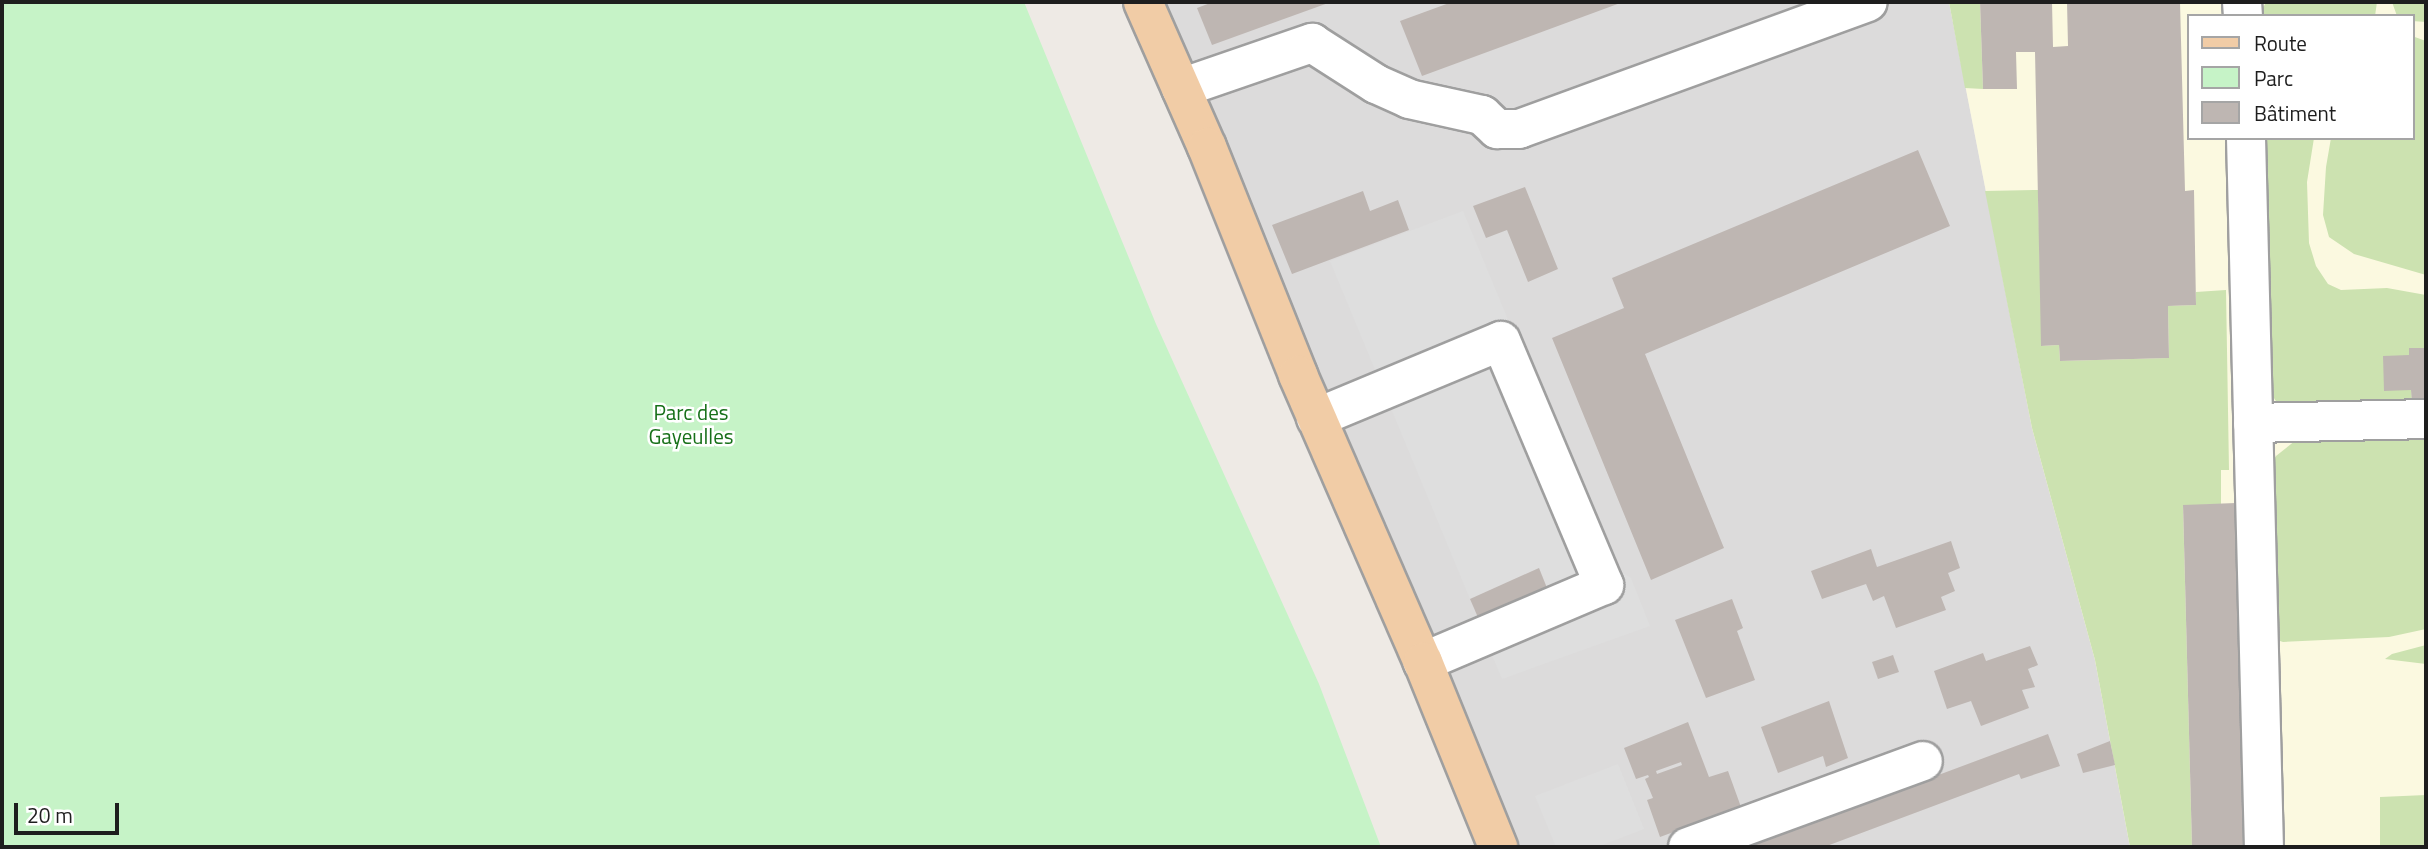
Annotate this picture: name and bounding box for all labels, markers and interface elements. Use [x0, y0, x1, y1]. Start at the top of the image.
legend [2186, 14, 2414, 140]
text: Route [2254, 27, 2307, 59]
text: Parc [2254, 62, 2293, 94]
text: Bâtiment [2254, 97, 2336, 129]
park label: Parc des Gayeulles [648, 399, 734, 449]
scale bar [18, 790, 122, 834]
text: 20 m [27, 799, 73, 831]

